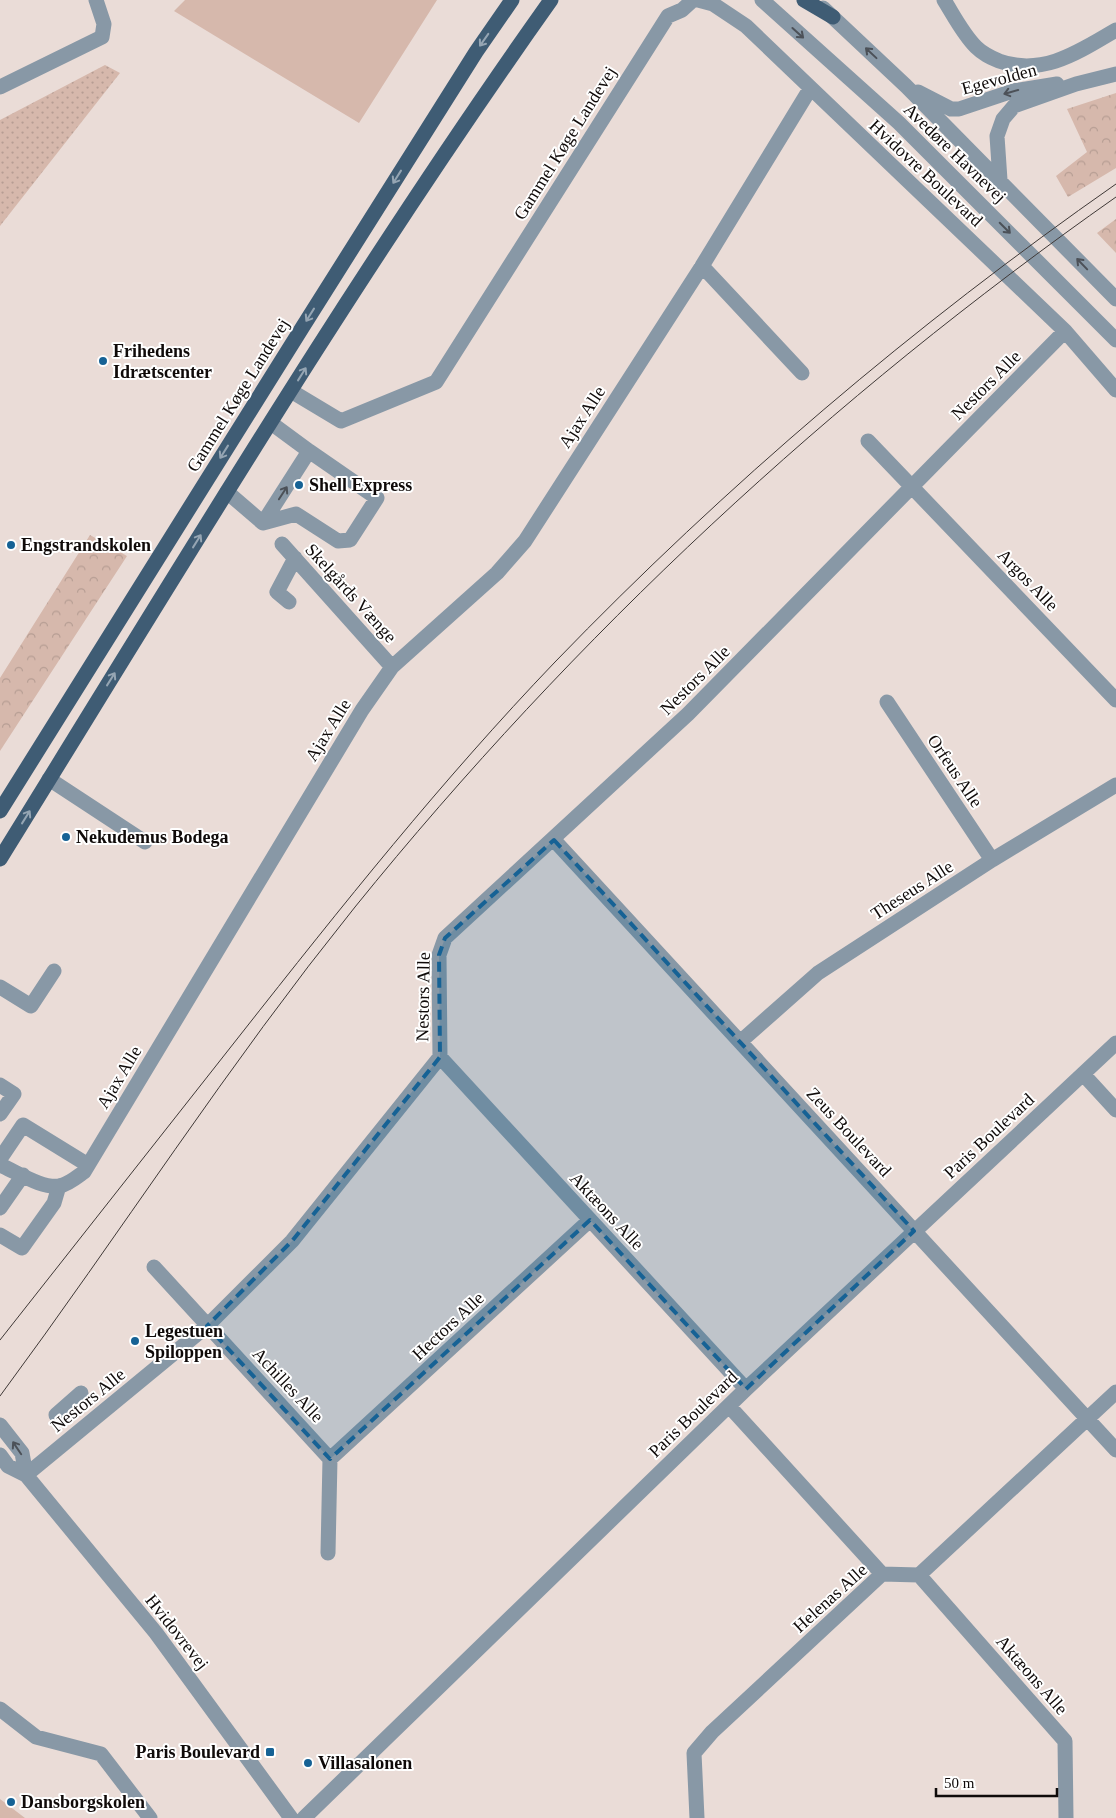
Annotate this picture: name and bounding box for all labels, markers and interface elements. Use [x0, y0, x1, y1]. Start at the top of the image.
one-way arrow [792, 27, 805, 39]
one-way arrow [479, 33, 489, 47]
one-way arrow [864, 47, 877, 59]
street label: Egevolden [959, 59, 1039, 99]
street label: Gammel Køge Landevej [510, 63, 620, 223]
one-way arrow [1003, 88, 1019, 98]
street label: Avedøre Havnevej [900, 99, 1010, 207]
street label: Hvidovre Boulevard [865, 115, 987, 231]
one-way arrow [392, 170, 402, 184]
one-way arrow [999, 222, 1011, 235]
one-way arrow [1076, 258, 1088, 270]
one-way arrow [305, 307, 315, 321]
street label: Gammel Køge Landevej [183, 315, 293, 475]
place label: Frihedens Idrætscenter [113, 341, 212, 382]
street label: Nestors Alle [947, 346, 1025, 424]
marker: Frihedens Idrætscenter [97, 355, 109, 367]
one-way arrow [297, 368, 307, 382]
street label: Ajax Alle [555, 382, 609, 452]
one-way arrow [219, 445, 229, 459]
place label: Shell Express [309, 475, 412, 495]
marker: Shell Express [293, 479, 305, 491]
one-way arrow [278, 486, 288, 500]
place label: Engstrandskolen [21, 535, 151, 555]
one-way arrow [192, 535, 202, 549]
marker: Engstrandskolen [5, 539, 17, 551]
street label: Skelgårds Vænge [301, 539, 401, 647]
street label: Argos Alle [994, 545, 1062, 615]
street label: Nestors Alle [656, 641, 734, 719]
one-way arrow [107, 673, 117, 687]
street label: Ajax Alle [301, 695, 355, 765]
street label: Orfeus Alle [923, 731, 987, 811]
one-way arrow [21, 811, 31, 825]
place label: Nekudemus Bodega [76, 827, 229, 847]
marker: Nekudemus Bodega [60, 831, 72, 843]
street label: Theseus Alle [867, 856, 957, 924]
street label: Nestors Alle [412, 952, 434, 1042]
street label: Ajax Alle [93, 1042, 145, 1112]
street label: Zeus Boulevard [803, 1083, 895, 1181]
street label: Paris Boulevard [940, 1089, 1038, 1183]
street label: Aktæons Alle [566, 1168, 648, 1254]
street label: Hectors Alle [408, 1288, 488, 1364]
place label: Legestuen Spiloppen [145, 1321, 223, 1362]
marker: Legestuen Spiloppen [129, 1335, 141, 1347]
street label: Achilles Alle [248, 1344, 328, 1426]
street label: Nestors Alle [47, 1364, 129, 1436]
street label: Paris Boulevard [645, 1367, 741, 1461]
one-way arrow [12, 1441, 22, 1455]
street label: Helenas Alle [789, 1560, 871, 1636]
street label: Hvidovrevej [141, 1590, 213, 1674]
street label: Aktæons Alle [992, 1631, 1072, 1719]
place label: Paris Boulevard [136, 1742, 260, 1762]
marker: Paris Boulevard [264, 1746, 276, 1758]
place label: Villasalonen [318, 1753, 412, 1773]
marker: Villasalonen [302, 1757, 314, 1769]
scale bar [936, 1766, 1057, 1798]
text: 50 m [944, 1775, 975, 1791]
place label: Dansborgskolen [21, 1792, 145, 1812]
marker: Dansborgskolen [5, 1796, 17, 1808]

